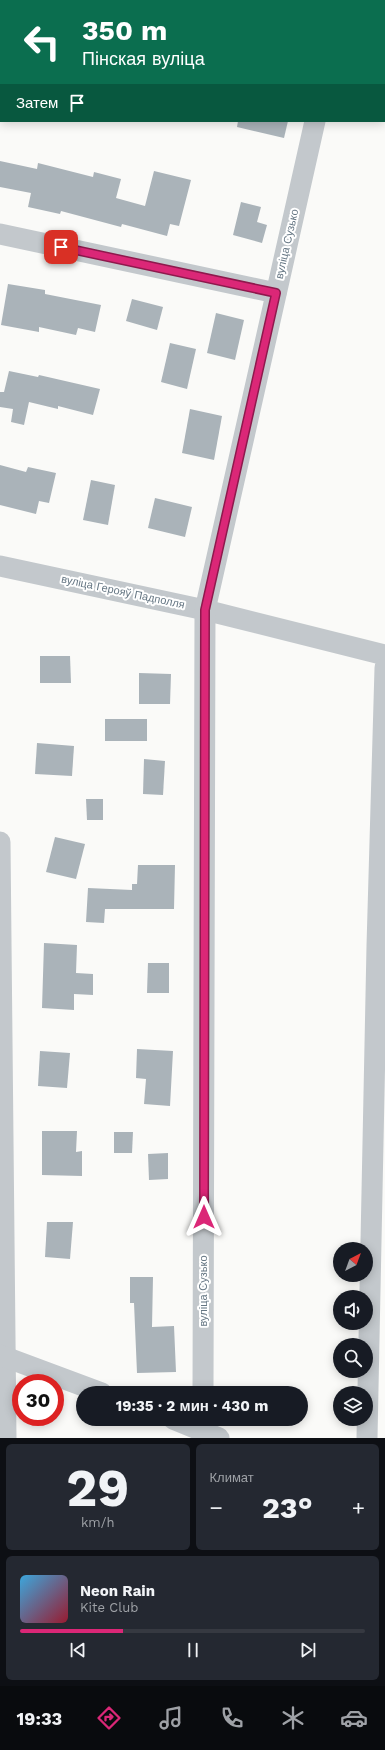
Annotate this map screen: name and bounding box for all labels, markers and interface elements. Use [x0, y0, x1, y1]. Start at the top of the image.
text: 350 m [82, 14, 167, 47]
icon: left [16, 16, 68, 68]
text: Пінская вуліца [82, 48, 205, 69]
icon: arrive [66, 92, 88, 114]
text: Затем [16, 94, 58, 112]
street label: вуліца Сузько [273, 208, 301, 280]
pin [44, 230, 78, 264]
icon: arrive [50, 236, 72, 258]
street label: вуліца Герояў Падполля [60, 573, 186, 611]
position arrow [183, 1196, 225, 1238]
north arrow [333, 1242, 373, 1282]
map controls [333, 1242, 373, 1426]
street label: вуліца Сузько [197, 1255, 210, 1327]
button: sound [333, 1290, 373, 1330]
button: search [333, 1338, 373, 1378]
speed limit sign: 30 [12, 1374, 64, 1426]
button: layers [333, 1386, 373, 1426]
text: 19:35 · 2 мин · 430 m [116, 1397, 268, 1415]
text: 29 [66, 1458, 129, 1519]
text: Климат [210, 1470, 254, 1485]
text: 23° [262, 1490, 313, 1525]
text: − [210, 1495, 223, 1520]
text: + [352, 1495, 365, 1520]
text: km/h [81, 1515, 115, 1530]
text: Neon Rain [80, 1582, 155, 1600]
text: Kite Club [80, 1600, 138, 1615]
icon: previous [67, 1639, 89, 1661]
icon: pause [182, 1639, 204, 1661]
icon: next [297, 1639, 319, 1661]
icon: directions [95, 1704, 123, 1732]
icon: music [157, 1704, 185, 1732]
icon: phone [218, 1704, 246, 1732]
icon: climate [279, 1704, 307, 1732]
icon: car [340, 1704, 368, 1732]
text: 19:33 [17, 1708, 62, 1729]

